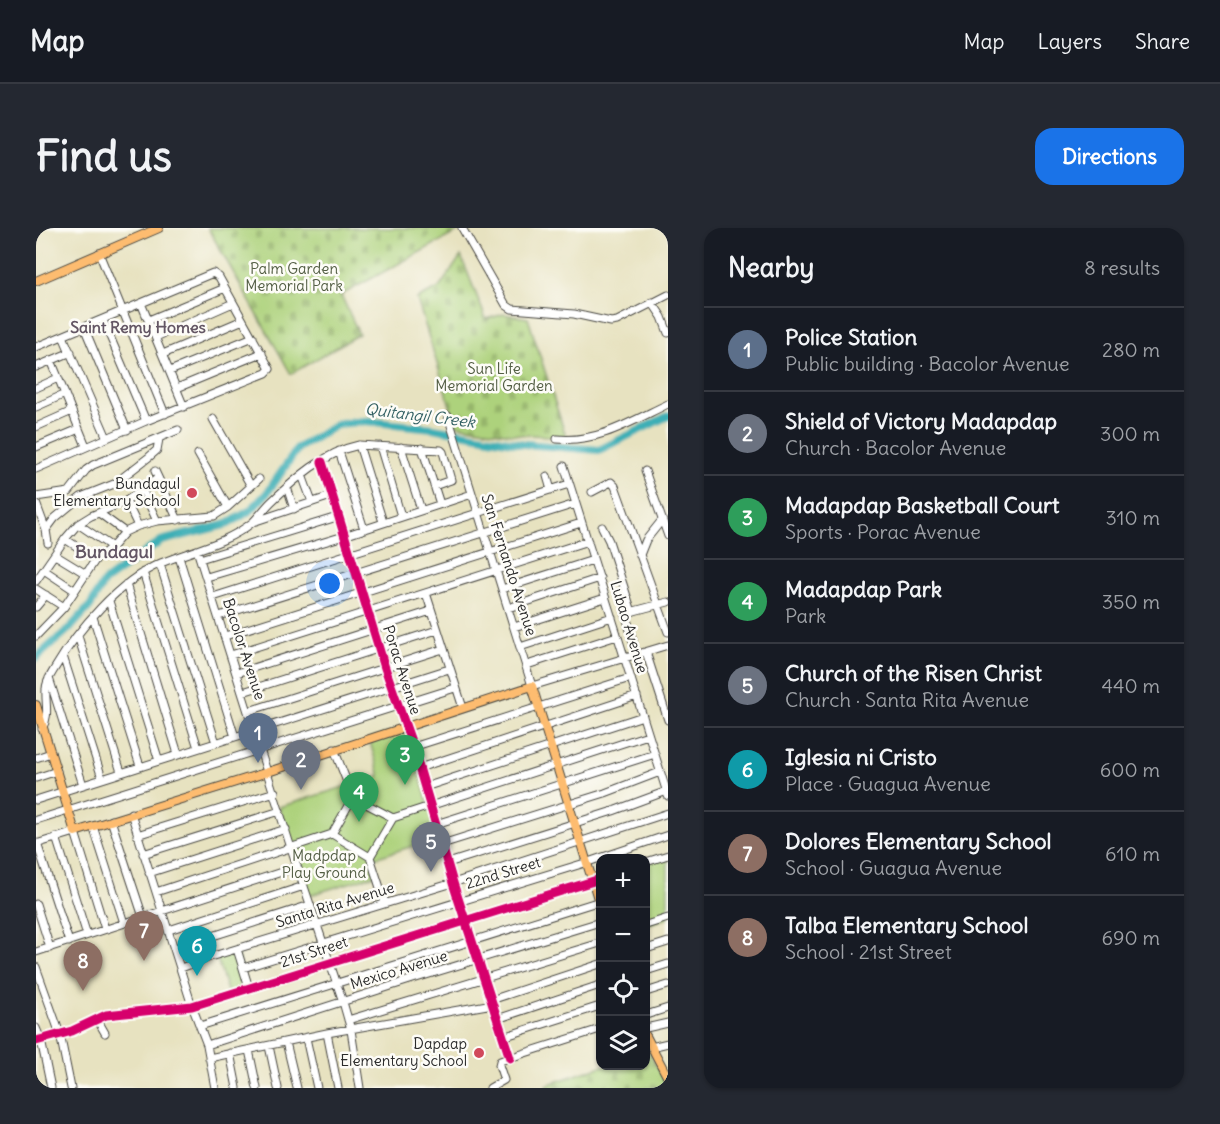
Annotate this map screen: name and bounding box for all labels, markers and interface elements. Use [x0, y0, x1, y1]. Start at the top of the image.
text: Map [30, 23, 84, 59]
text: Map [964, 28, 1004, 55]
text: Layers [1037, 28, 1102, 55]
text: Share [1135, 28, 1190, 55]
button: Directions [1035, 128, 1184, 185]
text: Find us [36, 130, 172, 182]
text: Nearby [728, 251, 814, 284]
text: 8 results [1084, 255, 1160, 280]
park label: Palm Garden Memorial Park [245, 259, 343, 295]
district label: Saint Remy Homes [70, 317, 206, 338]
text: Police Station [785, 323, 917, 351]
text: 1 [744, 337, 751, 362]
text: 280 m [1102, 337, 1160, 362]
text: Public building · Bacolor Avenue [785, 351, 1070, 376]
park label: Sun Life Memorial Garden [435, 359, 553, 395]
water label: Quitangil Creek [364, 398, 478, 432]
text: Shield of Victory Madapdap [785, 407, 1057, 435]
text: 2 [742, 421, 753, 446]
text: 300 m [1100, 421, 1160, 446]
text: Church · Bacolor Avenue [785, 435, 1006, 460]
place label: Bundagul Elementary School [53, 474, 180, 510]
marker: Bundagul Elementary School [185, 486, 199, 500]
street label: San Fernando Avenue [478, 491, 541, 638]
text: Madapdap Basketball Court [785, 491, 1059, 519]
text: 3 [742, 505, 753, 530]
text: 310 m [1105, 505, 1160, 530]
text: Sports · Porac Avenue [785, 519, 981, 544]
district label: Bundagul [75, 540, 153, 563]
your location [315, 569, 344, 598]
text: Madapdap Park [785, 575, 942, 603]
street label: Lubao Avenue [606, 578, 653, 675]
text: 4 [742, 589, 753, 614]
text: 350 m [1102, 589, 1160, 614]
street label: Bacolor Avenue [219, 595, 270, 702]
text: Park [785, 603, 826, 628]
street label: Porac Avenue [379, 623, 426, 717]
text: Church of the Risen Christ [785, 659, 1042, 687]
text: 5 [742, 673, 753, 698]
text: 440 m [1101, 673, 1160, 698]
text: Church · Santa Rita Avenue [785, 687, 1029, 712]
pin: 1 [238, 714, 278, 763]
pin: 3 [386, 736, 424, 785]
pin: 2 [282, 740, 320, 790]
text: Iglesia ni Cristo [785, 743, 937, 771]
text: 6 [742, 757, 753, 782]
text: 600 m [1100, 757, 1160, 782]
text: Place · Guagua Avenue [785, 771, 991, 796]
pin: 4 [340, 772, 378, 822]
pin: 5 [412, 822, 450, 872]
text: Dolores Elementary School [785, 827, 1052, 855]
text: 7 [743, 841, 752, 866]
text: 610 m [1105, 841, 1160, 866]
park label: Madpdap Play Ground [282, 846, 366, 882]
street label: 22nd Street [463, 852, 543, 893]
map controls [596, 854, 650, 1070]
button: + [596, 854, 650, 908]
text: School · Guagua Avenue [785, 855, 1002, 880]
street label: Santa Rita Avenue [273, 877, 396, 932]
button: − [596, 908, 650, 962]
text: Talba Elementary School [785, 911, 1028, 939]
pin: 7 [124, 912, 164, 961]
text: 8 [742, 925, 753, 950]
text: 690 m [1102, 925, 1160, 950]
pin: 6 [178, 926, 216, 976]
street label: 21st Street [278, 932, 350, 971]
text: School · 21st Street [785, 939, 952, 964]
pin: 8 [64, 942, 102, 991]
street label: Mexico Avenue [348, 946, 450, 993]
button: locate [596, 962, 650, 1016]
button: layers [596, 1016, 650, 1070]
place label: Dapdap Elementary School [340, 1034, 467, 1070]
marker: Dapdap Elementary School [472, 1046, 486, 1060]

